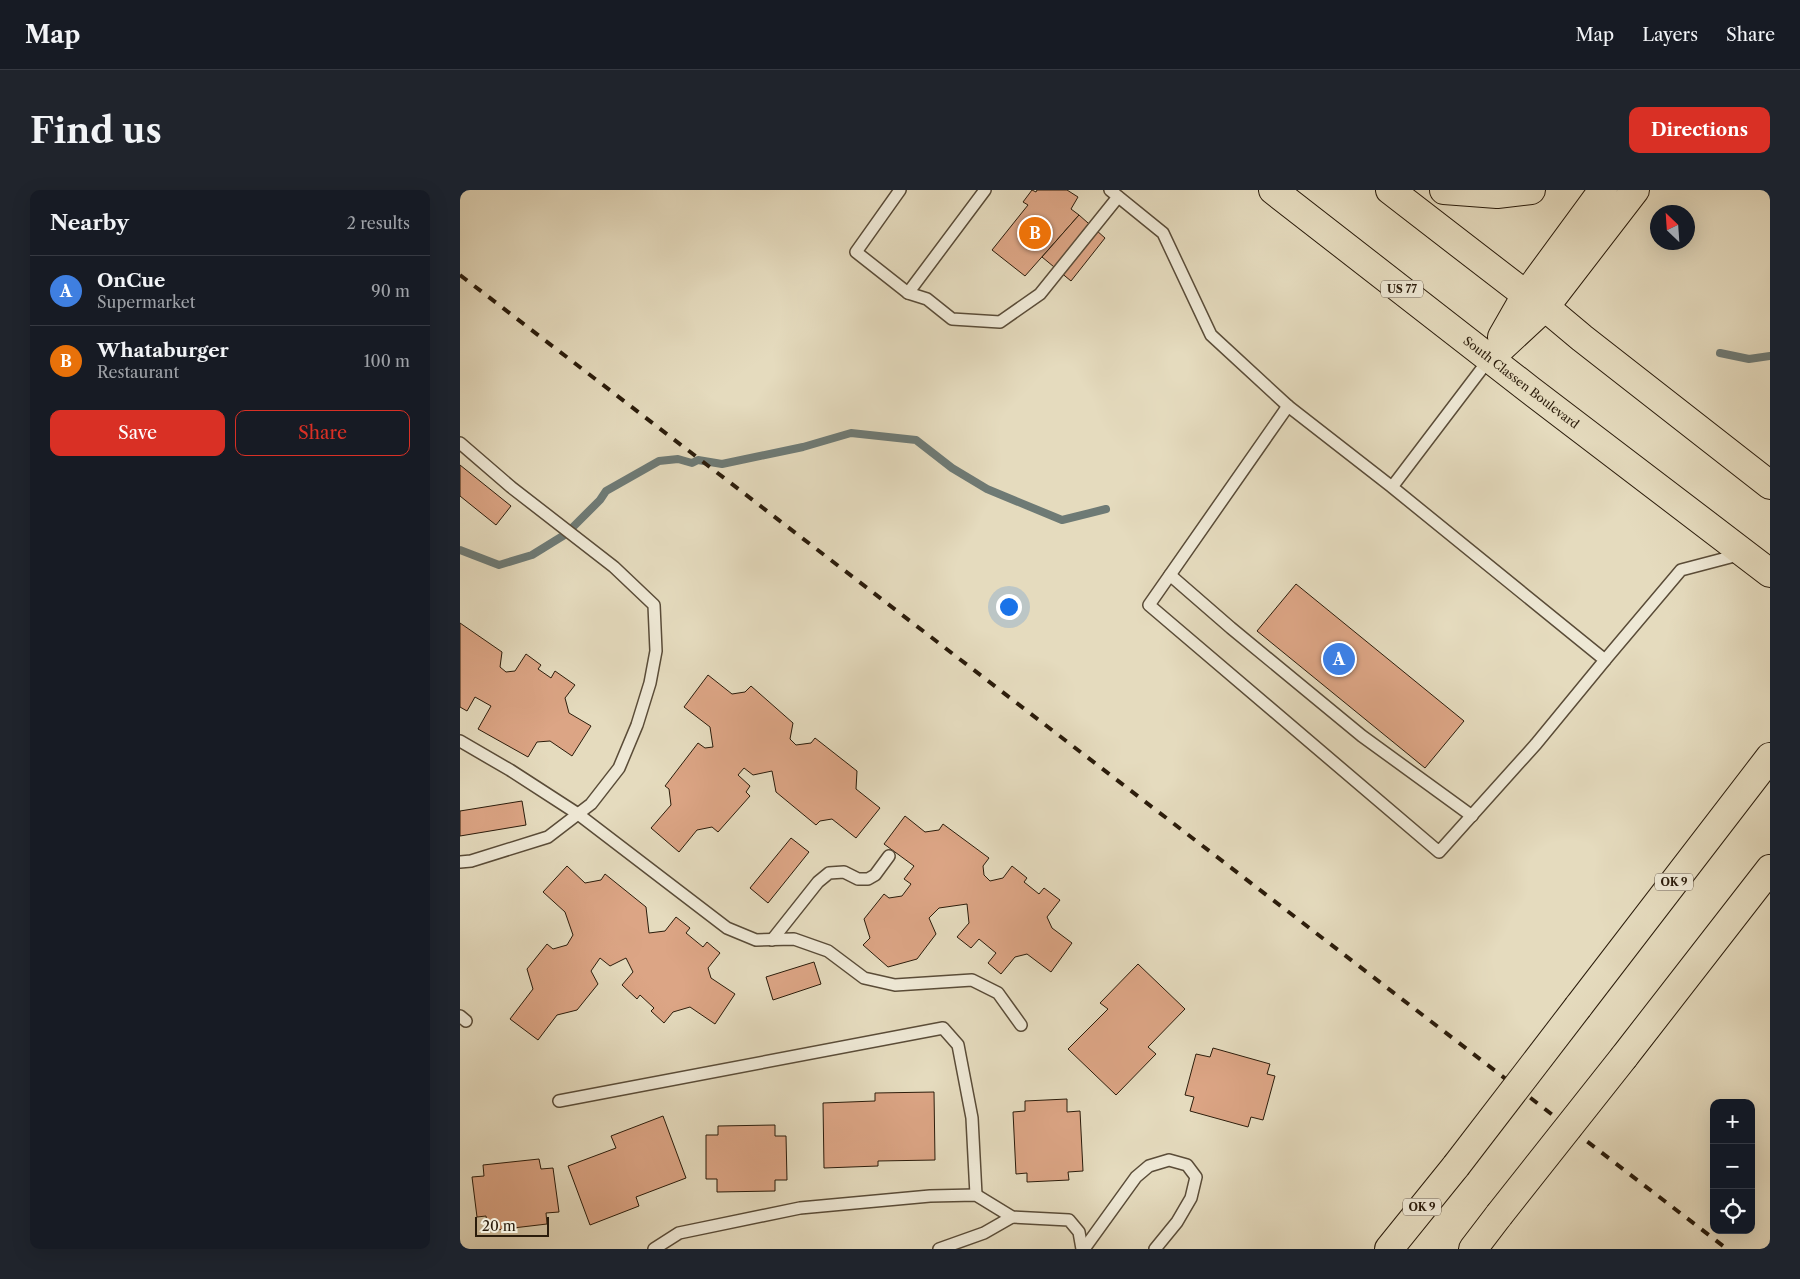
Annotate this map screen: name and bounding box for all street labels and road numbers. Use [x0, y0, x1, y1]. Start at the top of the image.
road number: US 77 [1381, 280, 1423, 298]
street label: South Classen Boulevard [1460, 333, 1583, 432]
road number: OK 9 [1655, 874, 1693, 890]
road number: OK 9 [1403, 1199, 1441, 1216]

